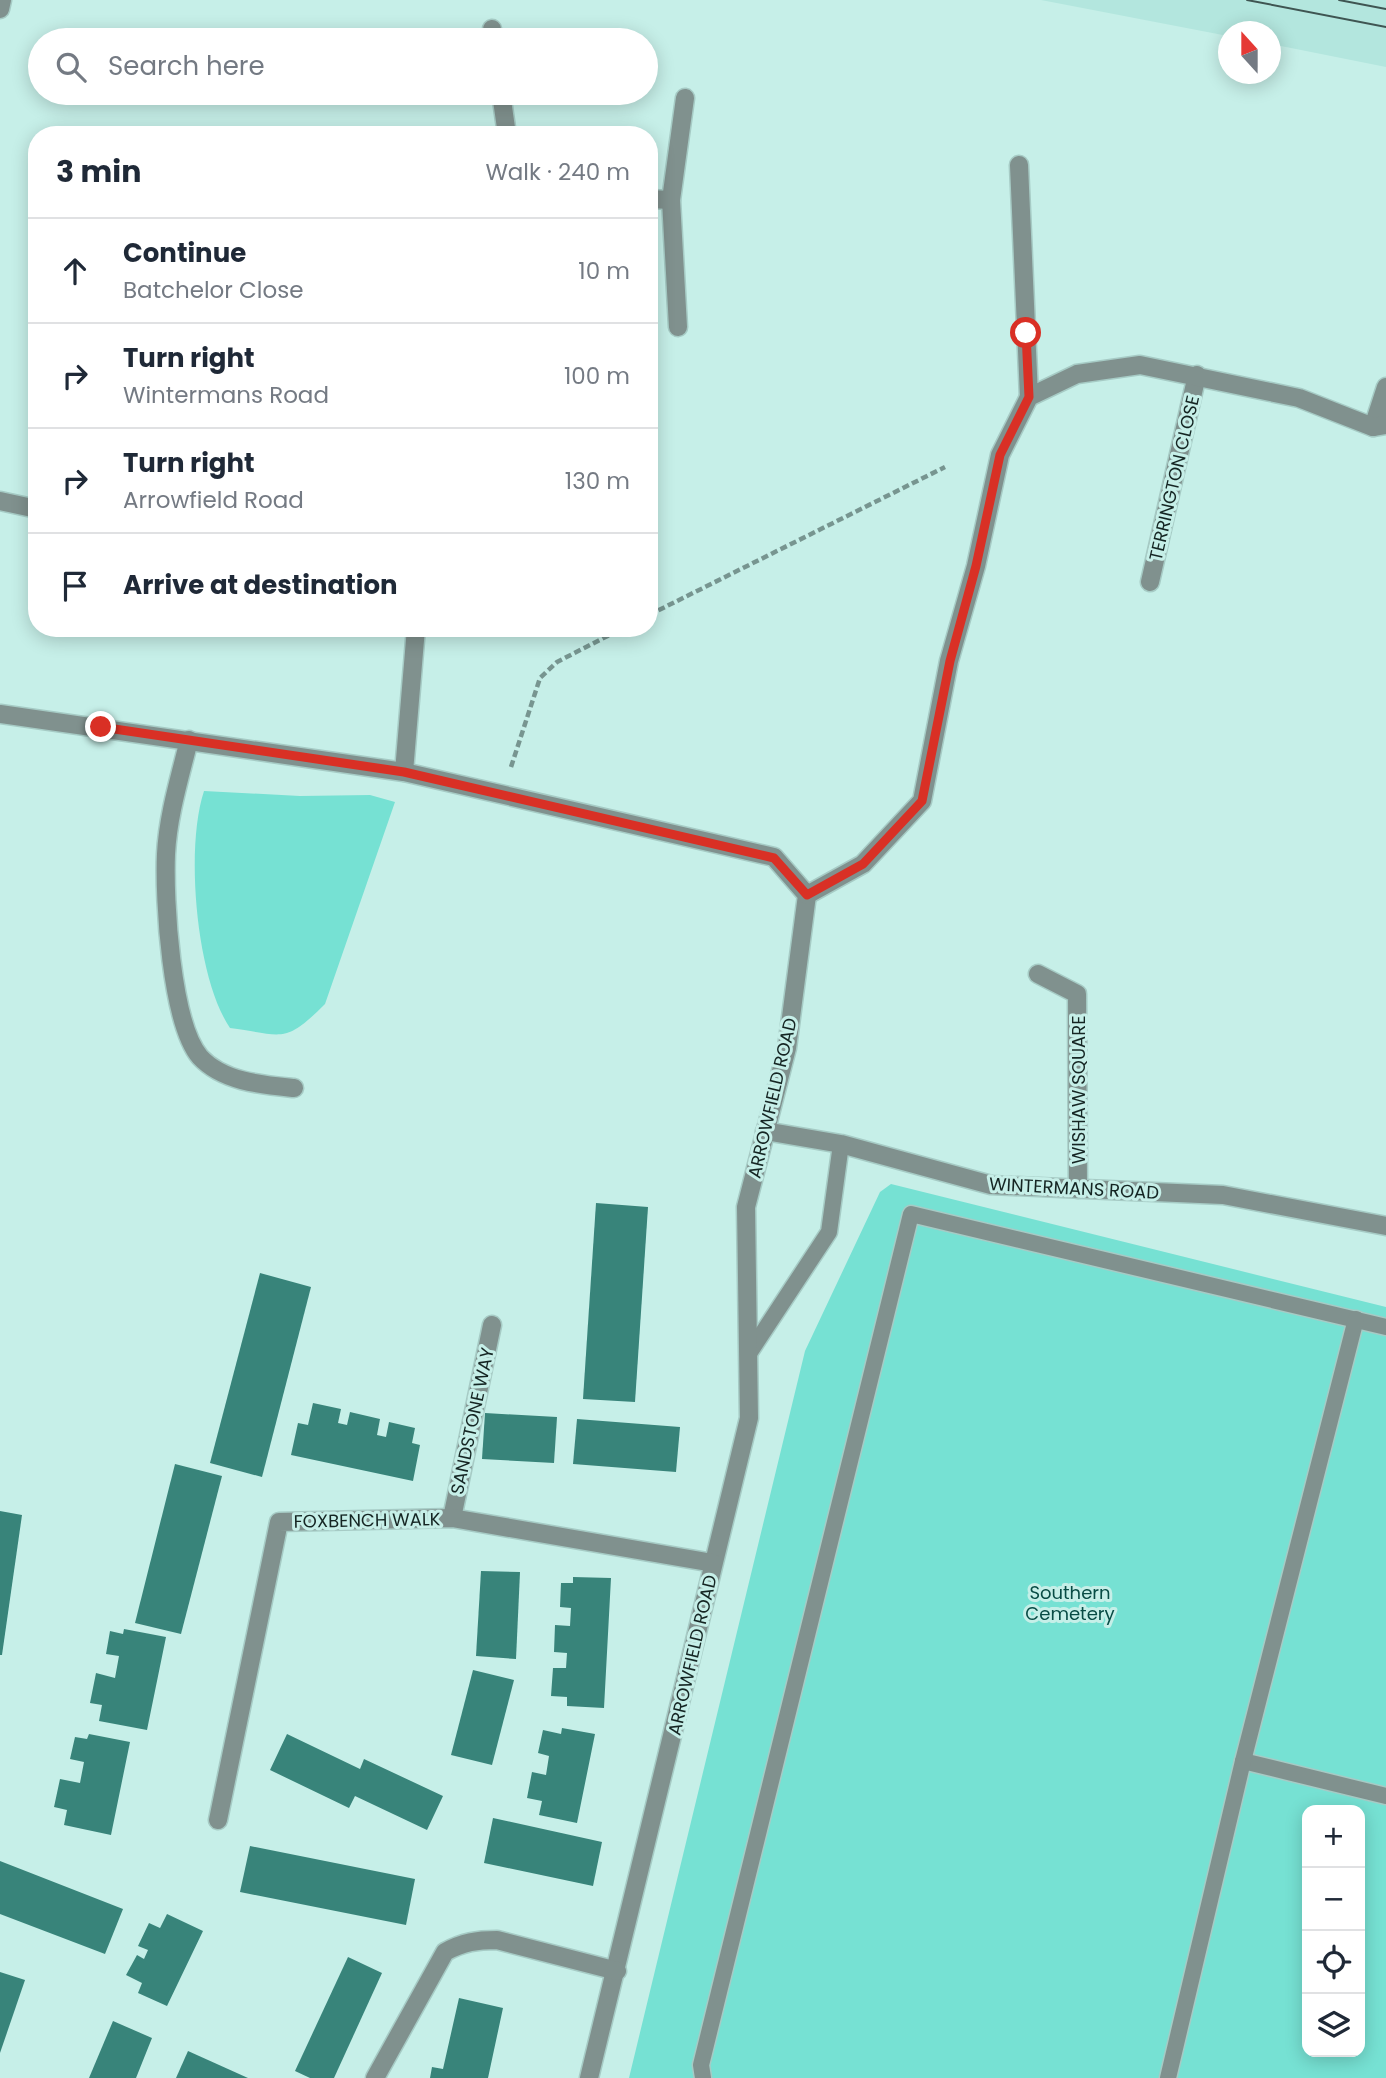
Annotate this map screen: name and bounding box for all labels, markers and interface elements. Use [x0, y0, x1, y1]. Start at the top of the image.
north arrow [1218, 21, 1281, 84]
search box [28, 28, 658, 105]
icon: search [52, 48, 90, 86]
text: Search here [108, 48, 265, 84]
text: 3 min [56, 150, 141, 193]
text: Walk · 240 m [485, 156, 630, 188]
text: Continue [123, 235, 246, 271]
icon: ahead [56, 252, 94, 290]
text: 10 m [578, 255, 630, 287]
text: Batchelor Close [123, 274, 303, 306]
route start [1010, 317, 1041, 348]
text: Turn right [123, 340, 255, 376]
icon: right [56, 357, 94, 395]
text: 100 m [564, 360, 630, 392]
text: Wintermans Road [123, 379, 329, 411]
street label: TERRINGTON CLOSE [1143, 393, 1205, 563]
text: Turn right [123, 445, 255, 481]
icon: right [56, 462, 94, 500]
text: 130 m [565, 465, 630, 497]
text: Arrowfield Road [123, 484, 304, 516]
icon: arrive [56, 567, 94, 605]
text: Arrive at destination [123, 567, 398, 603]
route end [85, 711, 116, 742]
street label: ARROWFIELD ROAD [741, 1015, 803, 1181]
street label: WISHAW SQUARE [1066, 1016, 1091, 1164]
street label: WINTERMANS ROAD [988, 1171, 1160, 1205]
street label: SANDSTONE WAY [444, 1345, 500, 1497]
street label: FOXBENCH WALK [293, 1506, 441, 1534]
street label: ARROWFIELD ROAD [661, 1572, 723, 1738]
park label: Southern Cemetery [1025, 1580, 1115, 1626]
map controls [1302, 1805, 1365, 2057]
button: + [1302, 1805, 1365, 1868]
button: − [1302, 1868, 1365, 1931]
button: locate [1302, 1931, 1365, 1994]
button: layers [1302, 1994, 1365, 2057]

